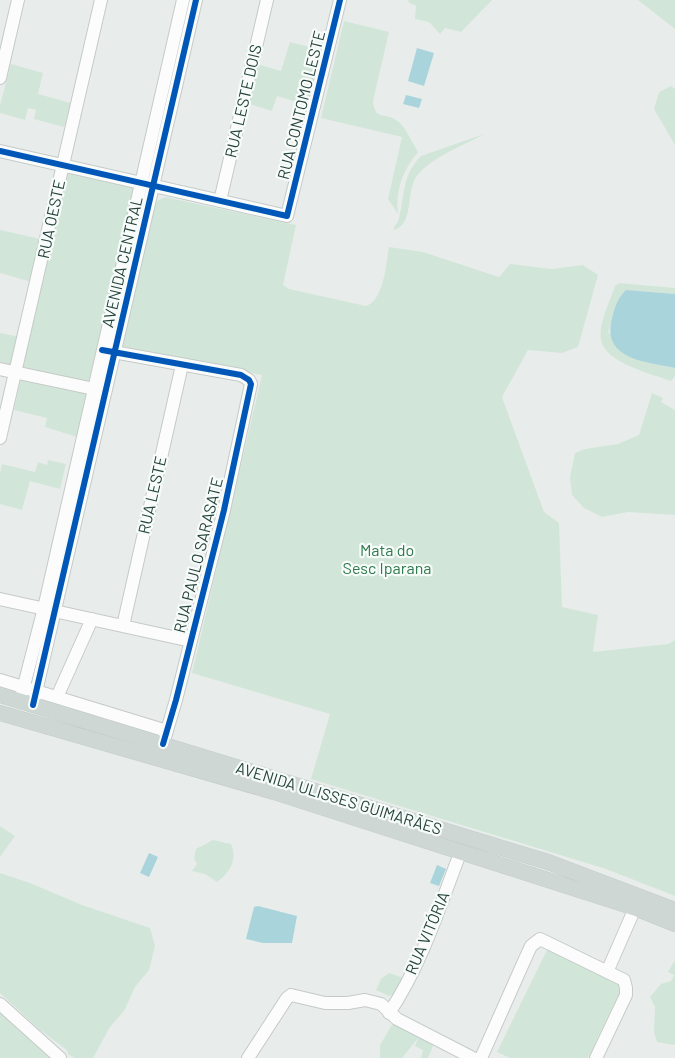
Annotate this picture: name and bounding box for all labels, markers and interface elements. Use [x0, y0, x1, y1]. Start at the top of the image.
street label: RUA CONTOMO LESTE [273, 28, 328, 181]
street label: RUA LESTE DOIS [220, 42, 265, 160]
street label: RUA OESTE [33, 178, 68, 260]
street label: AVENIDA CENTRAL [97, 195, 146, 329]
street label: RUA LESTE [133, 454, 170, 536]
street label: RUA PAULO SARASATE [169, 475, 226, 635]
park label: Mata do Sesc Iparana [343, 540, 431, 577]
street label: AVENIDA ULISSES GUIMARÃES [234, 757, 444, 838]
street label: RUA VITÓRIA [401, 888, 453, 977]

